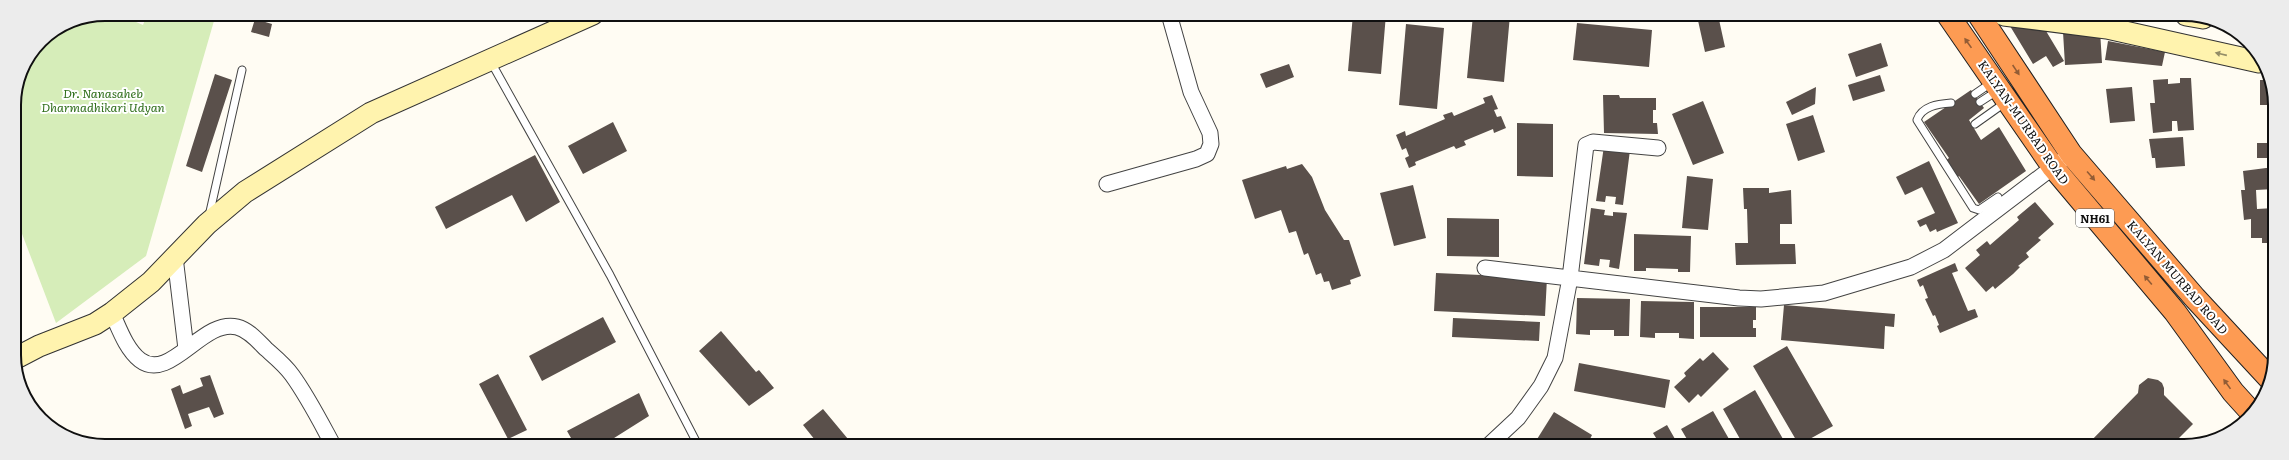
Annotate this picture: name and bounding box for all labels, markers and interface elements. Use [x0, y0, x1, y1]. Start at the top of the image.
one-way arrow [1964, 38, 1972, 48]
one-way arrow [2215, 51, 2227, 57]
street label: KALYAN-MURBAD ROAD [1974, 56, 2074, 188]
one-way arrow [2012, 65, 2020, 76]
park label: Dr. Nanasaheb Dharmadhikari Udyan [41, 84, 165, 116]
one-way arrow [2086, 171, 2095, 182]
road number: NH61 [2076, 209, 2114, 227]
street label: KALYAN MURBAD ROAD [2123, 216, 2233, 338]
one-way arrow [2143, 275, 2152, 286]
one-way arrow [2223, 378, 2231, 389]

